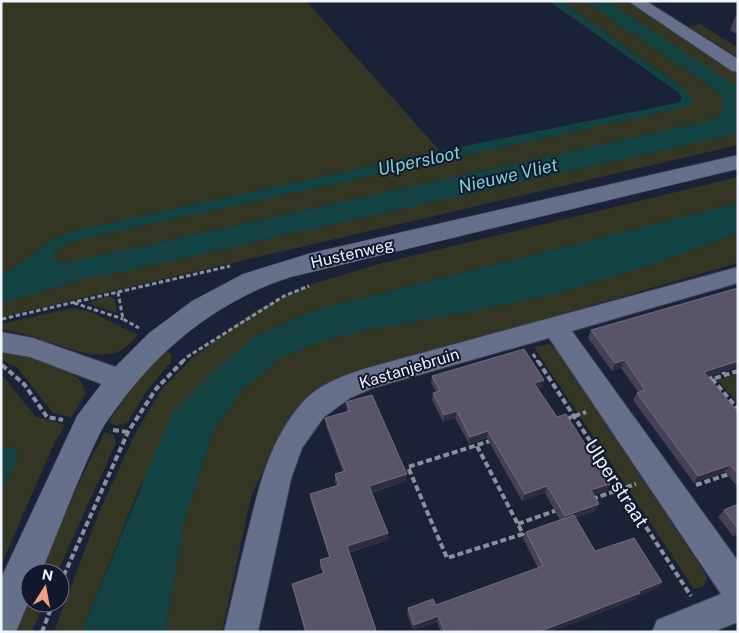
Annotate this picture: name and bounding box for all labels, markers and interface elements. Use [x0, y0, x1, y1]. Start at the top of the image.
water label: Ulpersloot [376, 141, 462, 180]
water label: Nieuwe Vliet [456, 154, 560, 197]
street label: Hustenweg [309, 235, 396, 272]
street label: Kastanjebruin [357, 344, 461, 393]
street label: Ulperstraat [580, 435, 654, 531]
north arrow [20, 563, 70, 613]
text: N [41, 566, 54, 584]

